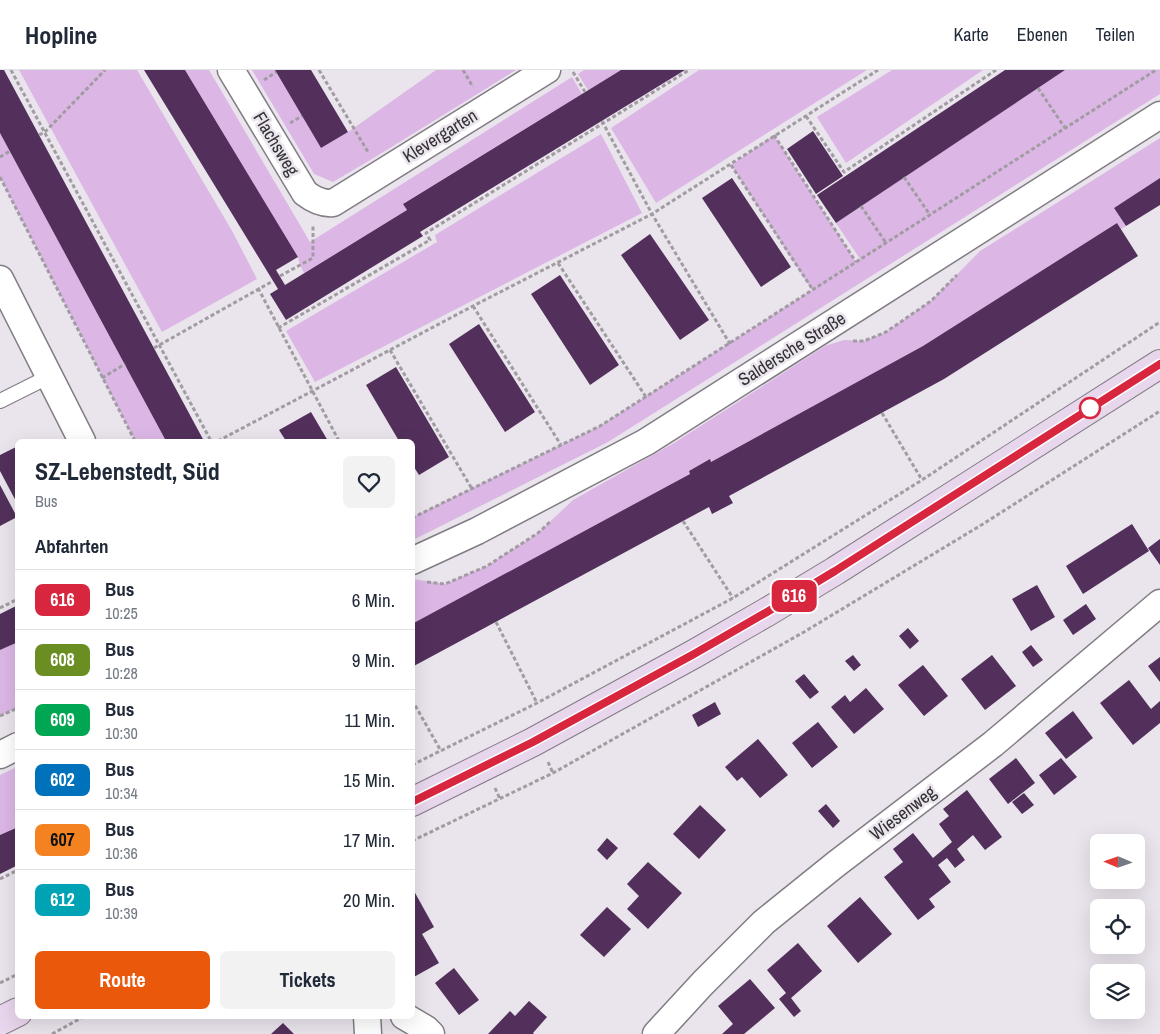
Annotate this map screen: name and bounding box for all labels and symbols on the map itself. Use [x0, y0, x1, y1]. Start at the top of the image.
street label: Klevergarten [398, 103, 482, 168]
street label: Flachsweg [248, 107, 306, 181]
street label: Saldersche Straße [733, 306, 850, 392]
unlabelled marker [1079, 397, 1101, 419]
line badge: 616 [765, 580, 823, 612]
street label: Wiesenweg [864, 779, 942, 846]
north arrow [1090, 834, 1145, 889]

